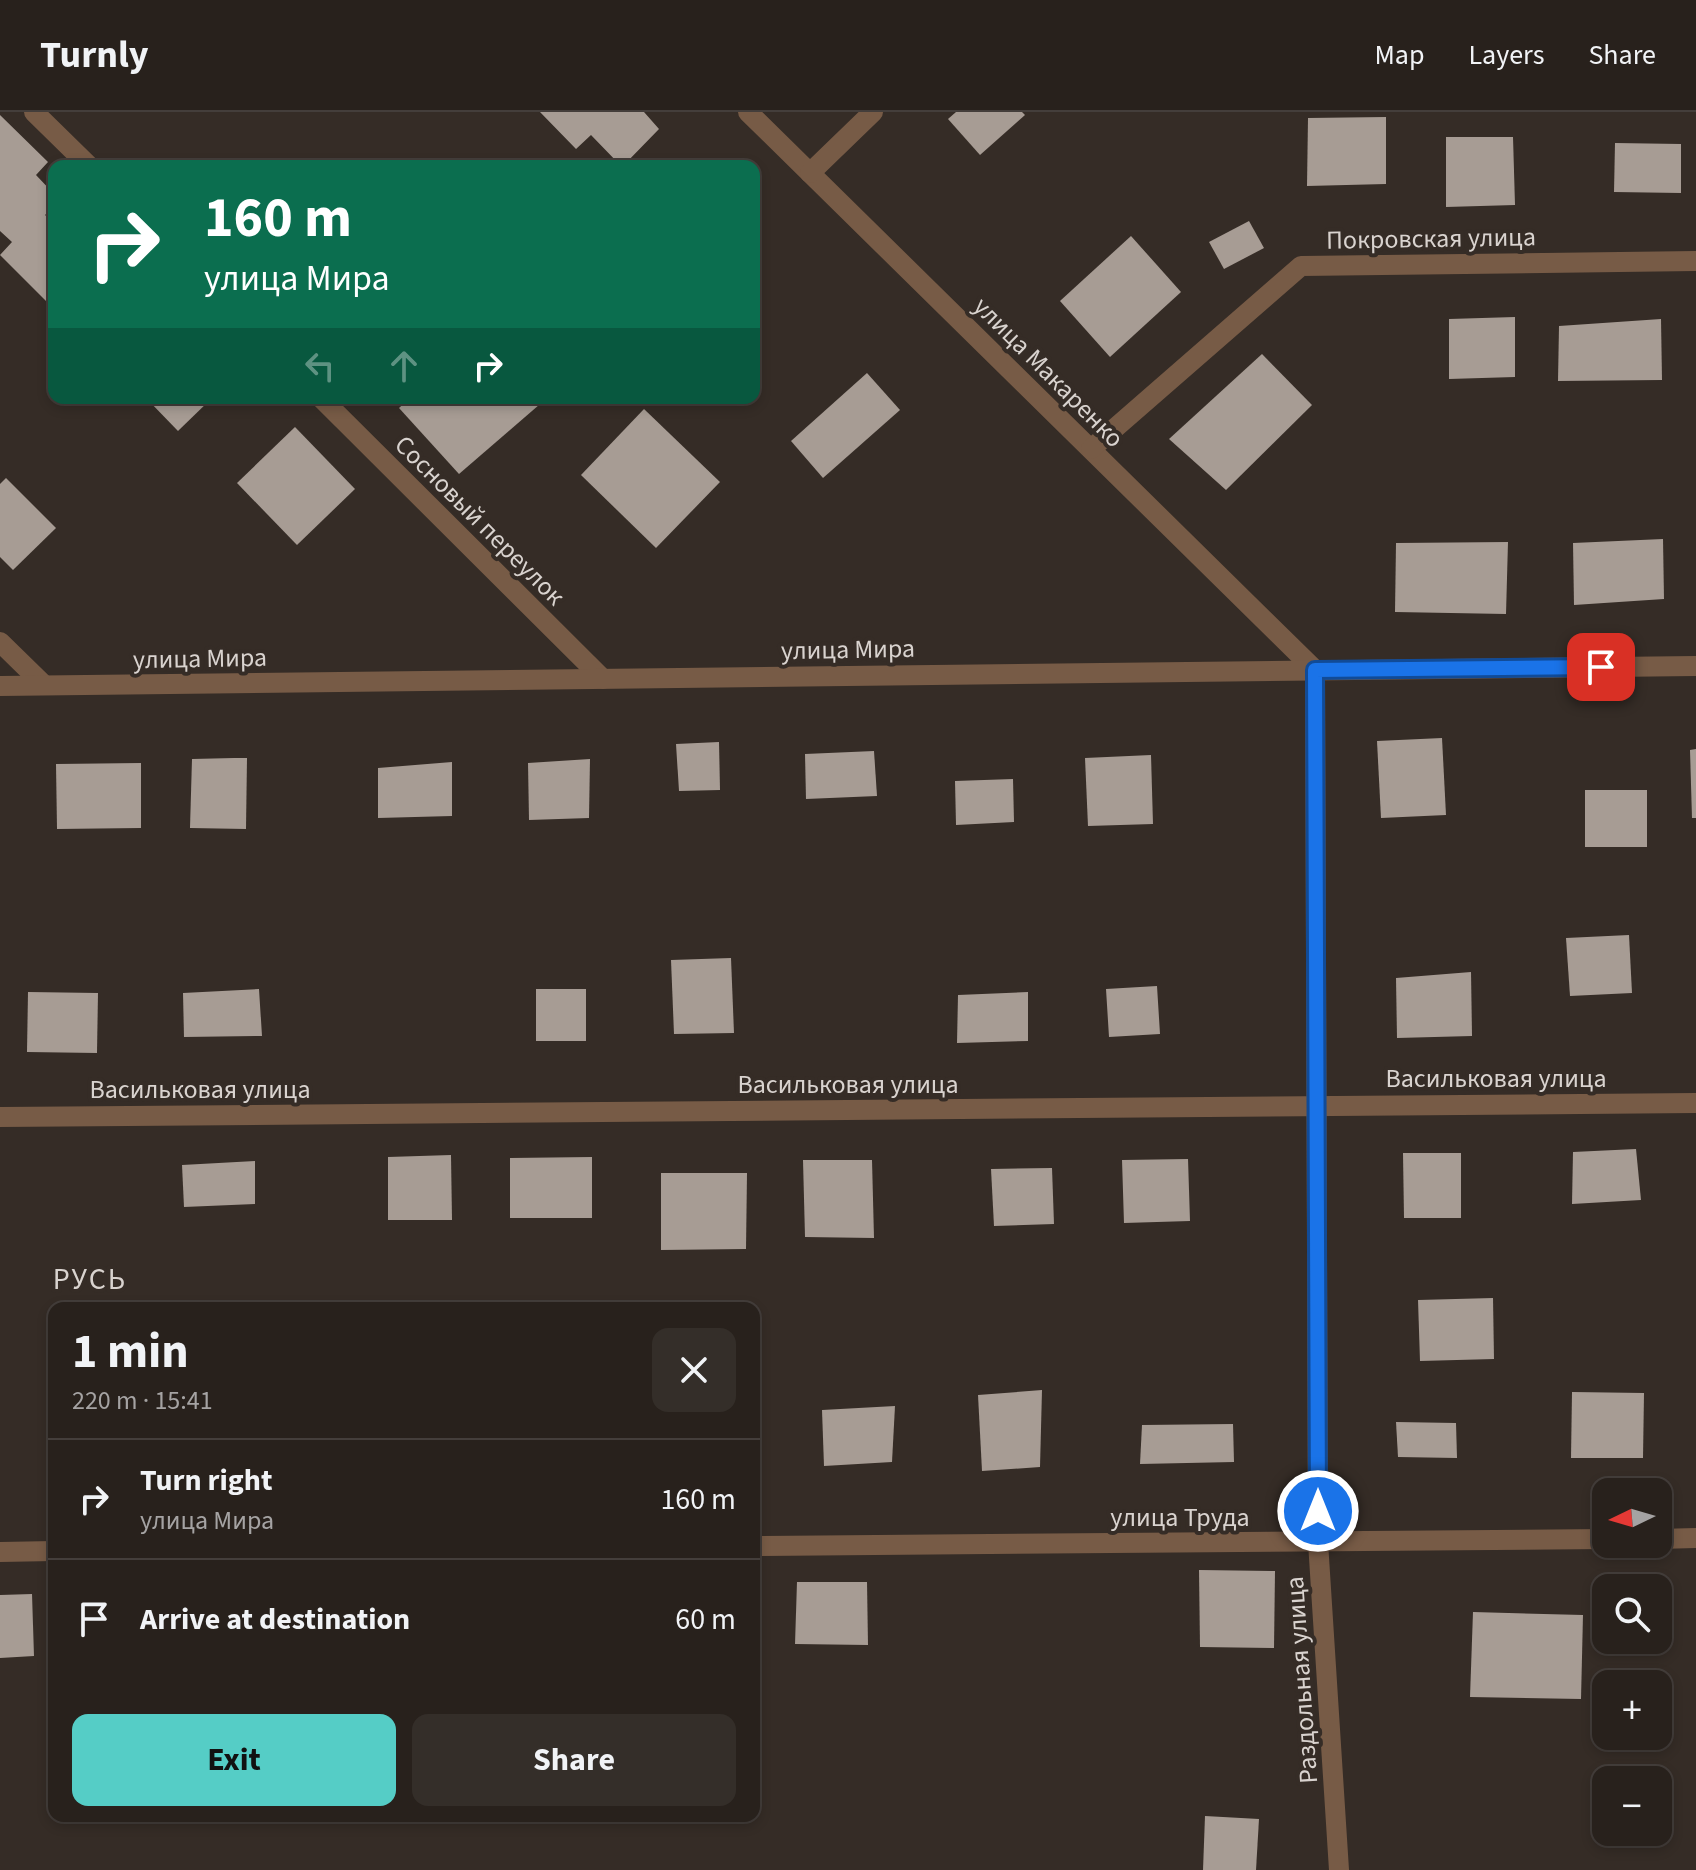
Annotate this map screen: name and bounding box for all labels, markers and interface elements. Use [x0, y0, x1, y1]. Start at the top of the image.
text: Turnly [40, 28, 149, 82]
text: Map [1374, 35, 1424, 75]
text: Layers [1468, 35, 1544, 75]
text: Share [1588, 35, 1656, 75]
text: 160 m [204, 179, 352, 258]
icon: right [72, 192, 176, 296]
street label: Покровская улица [1326, 218, 1536, 259]
text: улица Мира [204, 253, 390, 304]
street label: улица Макаренко [965, 289, 1132, 456]
icon: left [298, 344, 342, 388]
icon: ahead [382, 344, 426, 388]
icon: right [466, 344, 510, 388]
street label: Сосновый переулок [386, 427, 573, 614]
street label: улица Мира [781, 630, 915, 669]
pin [1567, 633, 1635, 701]
street label: улица Мира [133, 639, 267, 678]
icon: arrive [1579, 645, 1623, 689]
street label: Васильковая улица [1385, 1060, 1607, 1097]
street label: Васильковая улица [737, 1066, 959, 1103]
street label: Васильковая улица [89, 1071, 311, 1108]
district label: РУСЬ [53, 1258, 127, 1301]
text: 1 min [72, 1318, 189, 1386]
button: close [652, 1328, 736, 1412]
text: 220 m · 15:41 [72, 1382, 213, 1419]
text: Turn right [140, 1459, 272, 1502]
position arrow [1276, 1469, 1360, 1553]
icon: right [72, 1477, 116, 1521]
text: 160 m [660, 1478, 736, 1521]
north arrow [1592, 1478, 1672, 1558]
map controls [1592, 1478, 1672, 1846]
street label: улица Труда [1110, 1499, 1250, 1536]
text: улица Мира [140, 1502, 274, 1539]
button: search [1592, 1574, 1672, 1654]
street label: Раздольная улица [1276, 1575, 1327, 1785]
icon: arrive [72, 1597, 116, 1641]
text: Arrive at destination [140, 1598, 410, 1641]
text: 60 m [675, 1598, 736, 1641]
button: + [1592, 1670, 1672, 1750]
button: Exit [72, 1714, 396, 1806]
button: Share [412, 1714, 736, 1806]
button: − [1592, 1766, 1672, 1846]

